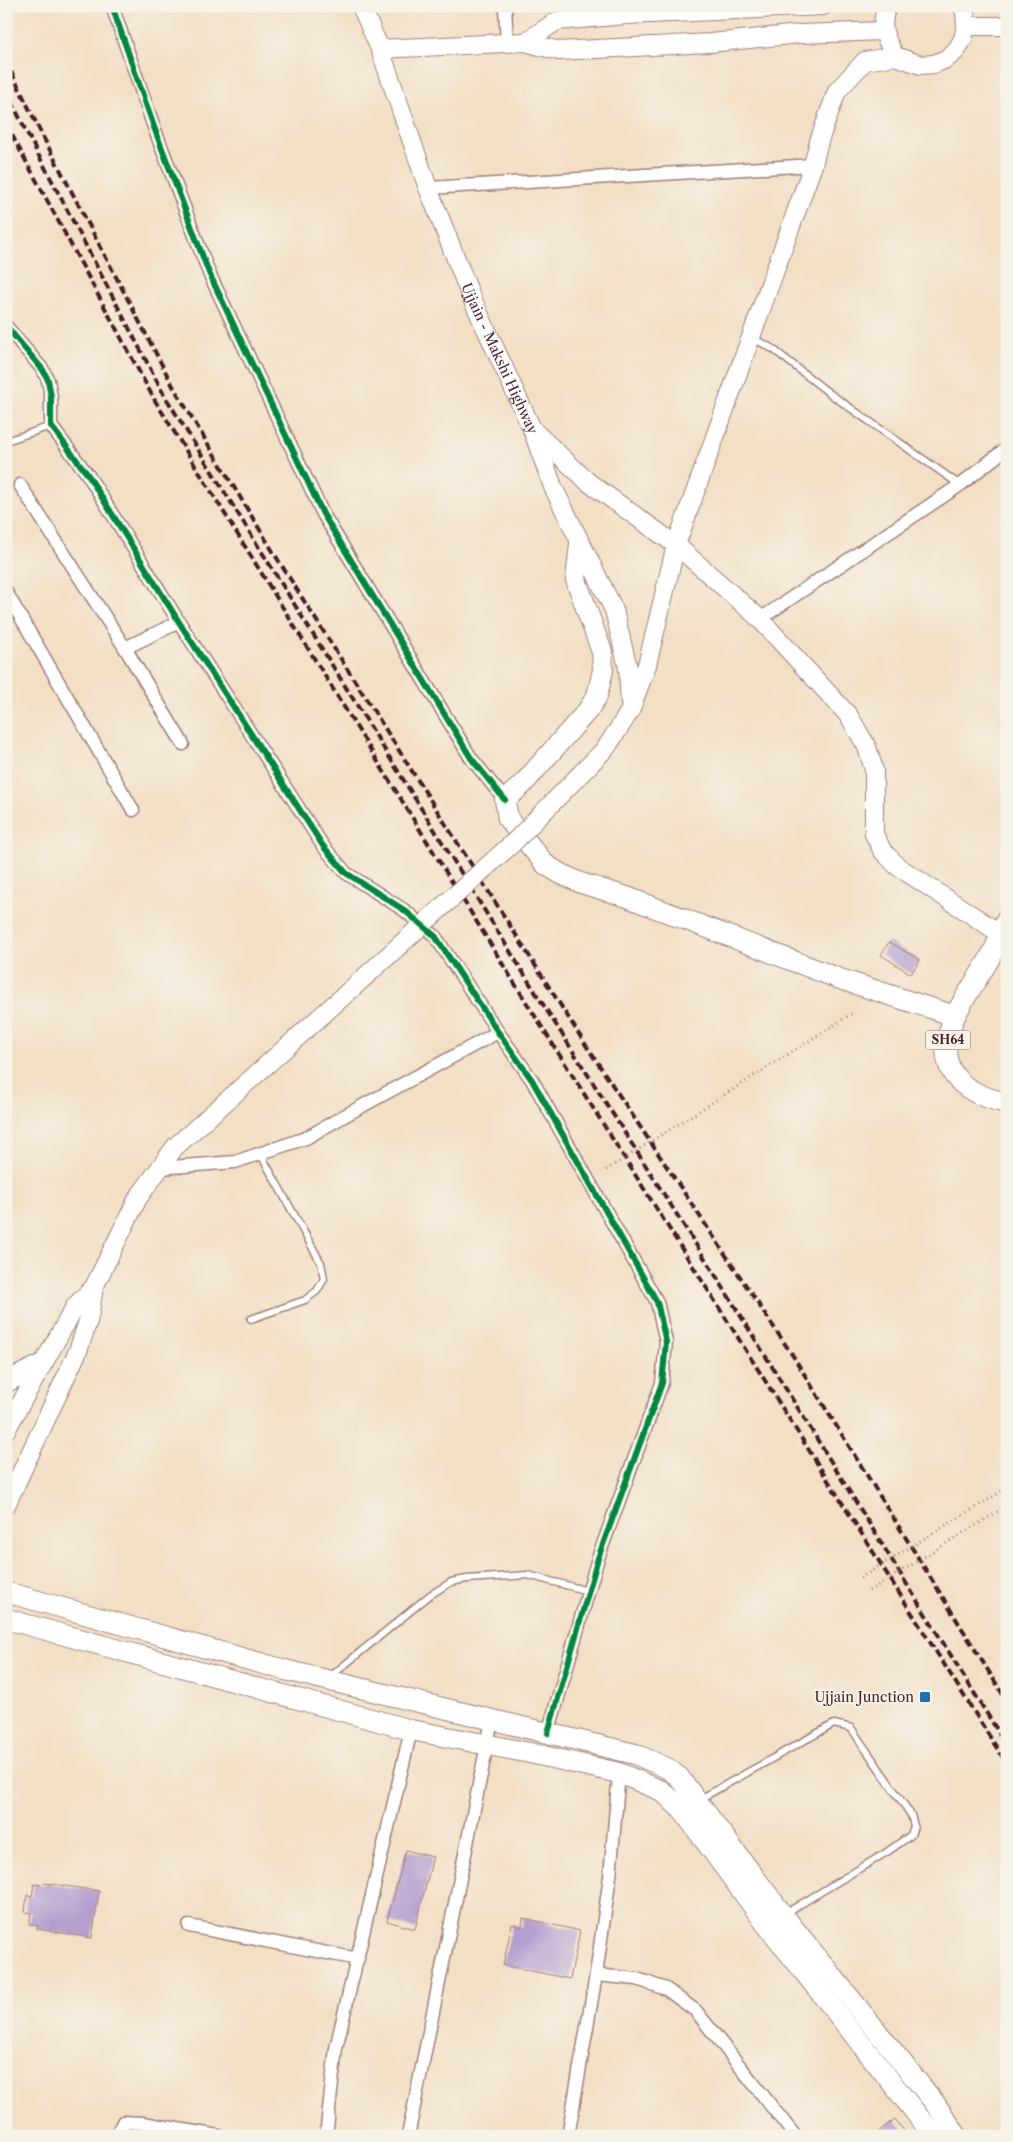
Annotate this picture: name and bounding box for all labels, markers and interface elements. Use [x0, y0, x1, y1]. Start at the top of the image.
street label: Ujjain - Makshi Highway [458, 280, 542, 436]
road number: SH64 [926, 1030, 970, 1050]
place label: Ujjain Junction [814, 1688, 914, 1706]
marker: Ujjain Junction [918, 1690, 932, 1704]

